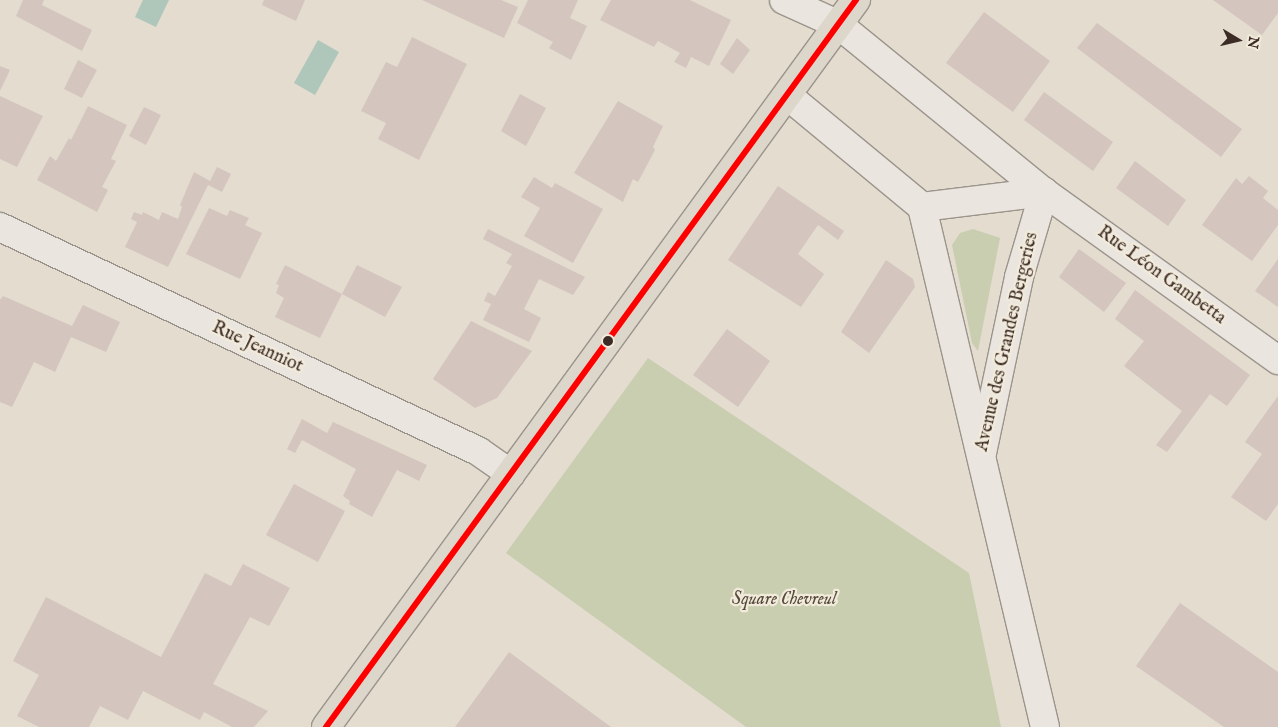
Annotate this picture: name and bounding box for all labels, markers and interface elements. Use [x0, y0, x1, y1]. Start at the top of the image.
north arrow [1213, 15, 1263, 65]
text: N [1243, 35, 1263, 50]
street label: Rue Léon Gambetta [1093, 222, 1229, 330]
street label: Avenue des Grandes Bergeries [972, 230, 1044, 454]
street label: Rue Jeanniot [208, 318, 306, 378]
unlabelled marker [603, 336, 613, 346]
park label: Square Chevreul [732, 589, 836, 611]

